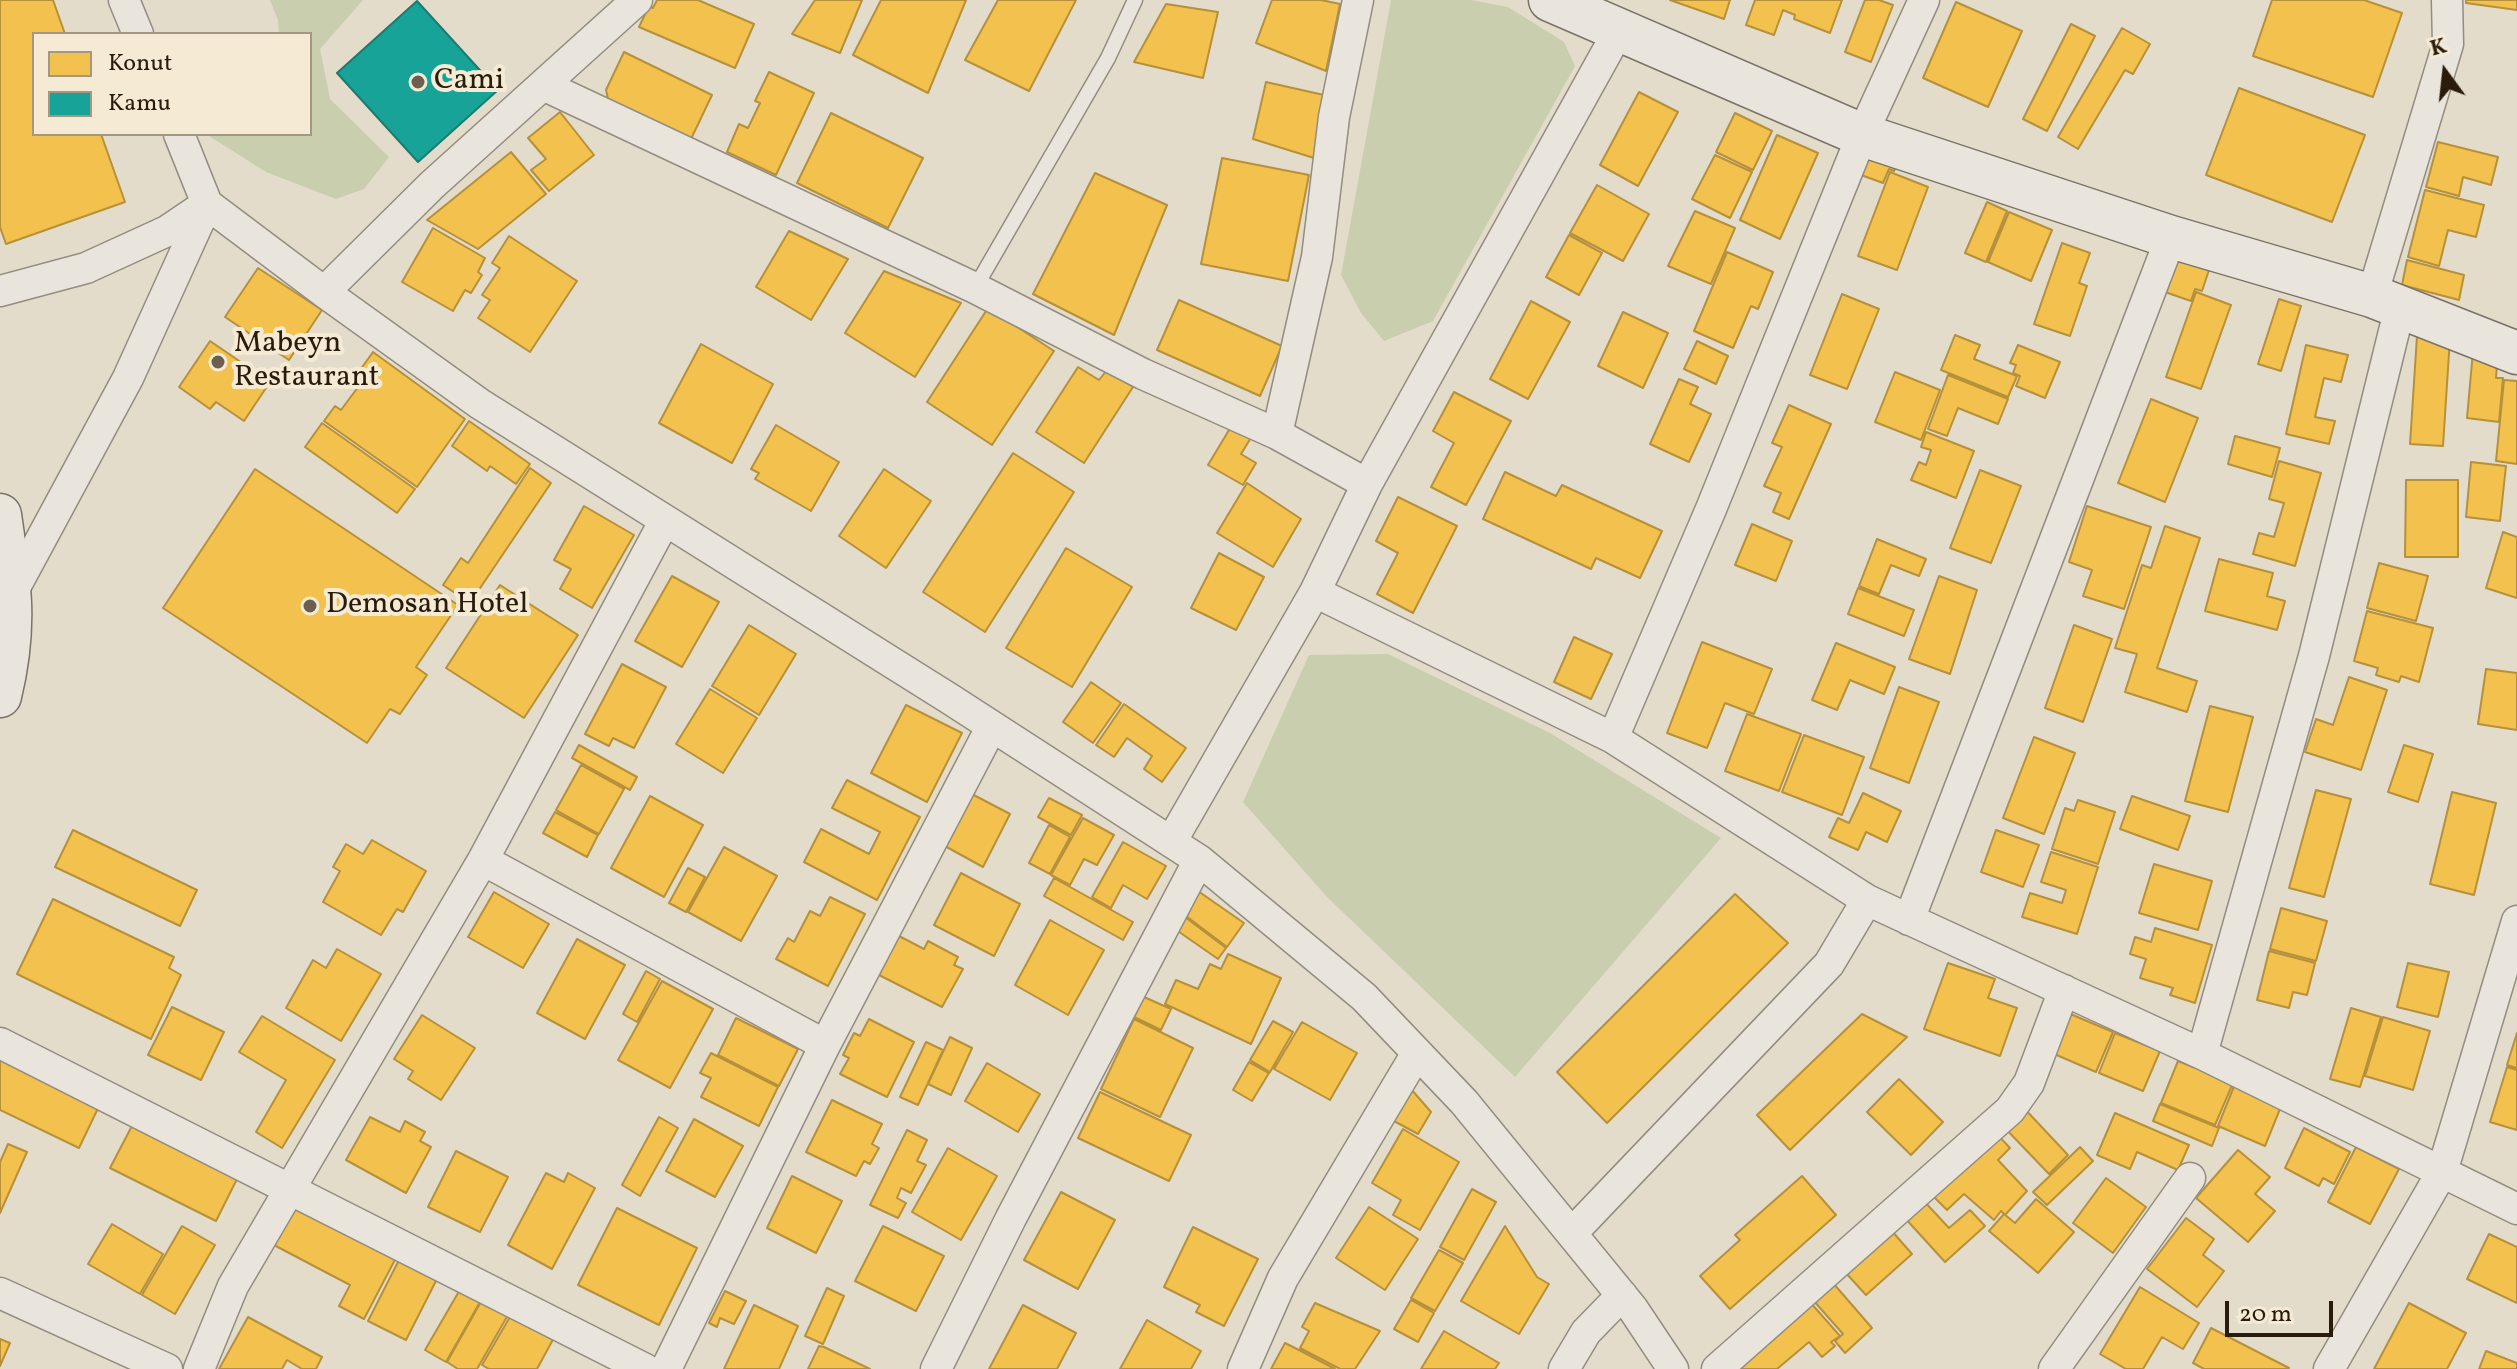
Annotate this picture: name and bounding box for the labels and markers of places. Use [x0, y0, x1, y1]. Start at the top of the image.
place label: Cami [434, 64, 504, 100]
marker: Cami [409, 73, 427, 91]
place label: Mabeyn Restaurant [234, 327, 379, 398]
marker: Mabeyn Restaurant [209, 353, 227, 371]
place label: Demosan Hotel [326, 588, 528, 624]
marker: Demosan Hotel [301, 597, 319, 615]

